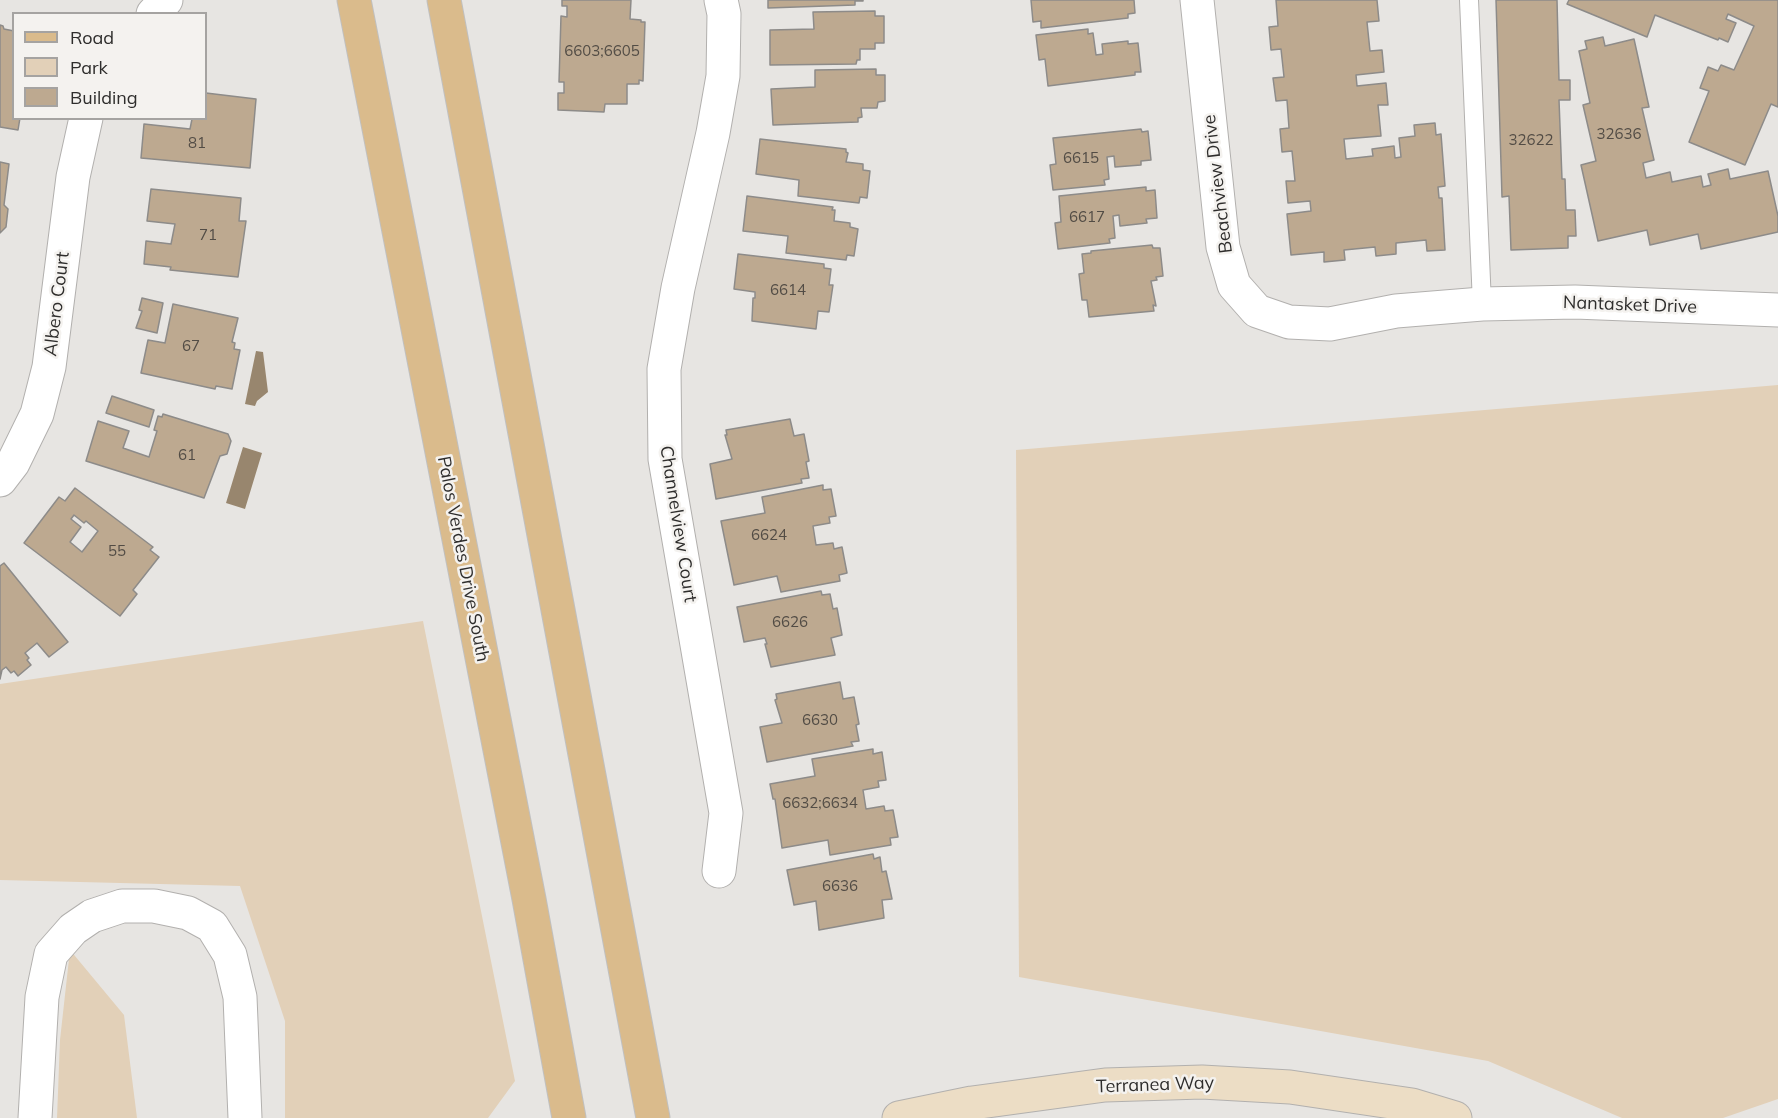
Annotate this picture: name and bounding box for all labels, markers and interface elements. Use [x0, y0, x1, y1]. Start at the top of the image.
legend [12, 12, 207, 120]
text: Road [70, 26, 114, 49]
house number: 6603;6605 [564, 42, 640, 60]
text: Park [70, 56, 108, 79]
text: Building [70, 86, 138, 109]
street label: Beachview Drive [1199, 113, 1237, 255]
house number: 32636 [1597, 125, 1641, 143]
house number: 32622 [1509, 131, 1553, 149]
house number: 81 [188, 134, 206, 152]
house number: 6615 [1063, 149, 1099, 167]
house number: 6617 [1069, 208, 1105, 226]
house number: 71 [199, 226, 217, 244]
street label: Albero Court [40, 250, 74, 358]
house number: 6614 [770, 281, 806, 299]
street label: Nantasket Drive [1563, 292, 1697, 318]
house number: 67 [182, 337, 200, 355]
street label: Channelview Court [655, 444, 701, 604]
house number: 61 [178, 446, 196, 464]
street label: Palos Verdes Drive South [432, 454, 494, 664]
house number: 6624 [751, 526, 787, 544]
house number: 55 [108, 542, 126, 560]
house number: 6626 [772, 613, 808, 631]
house number: 6630 [802, 711, 838, 729]
house number: 6632;6634 [782, 794, 858, 812]
house number: 6636 [822, 877, 858, 895]
street label: Terranea Way [1096, 1072, 1214, 1098]

